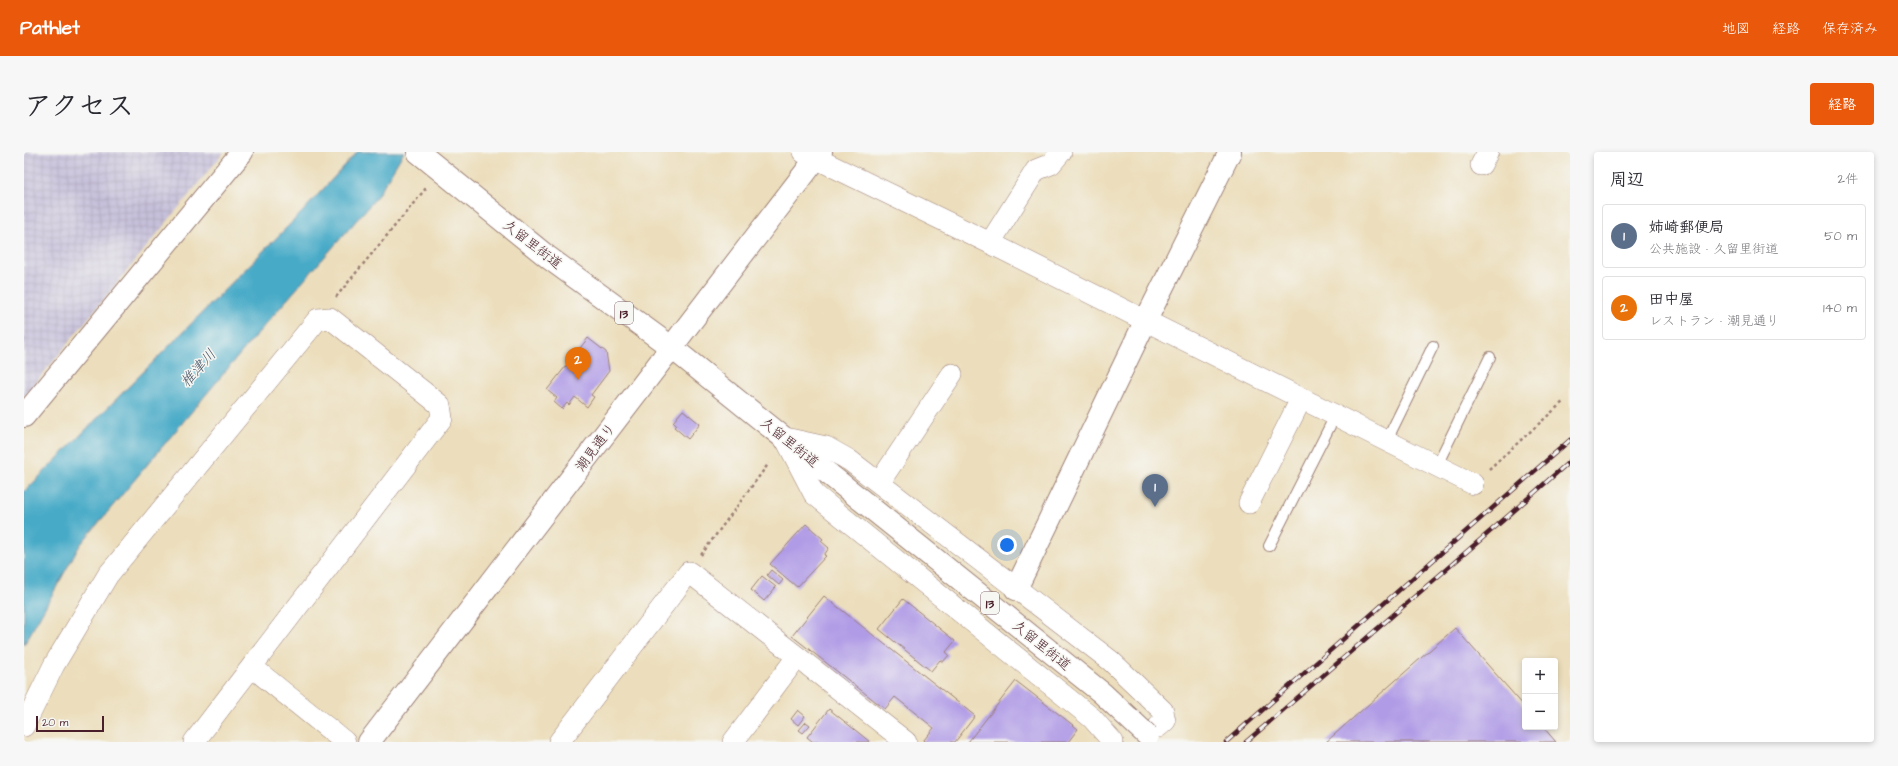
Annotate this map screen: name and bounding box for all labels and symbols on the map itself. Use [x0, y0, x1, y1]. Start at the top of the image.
street label: 久留里街道 [499, 215, 566, 274]
road number: 13 [615, 302, 633, 324]
water label: 椎津川 [176, 345, 221, 392]
pin: 2 [565, 347, 591, 380]
street label: 久留里街道 [756, 413, 823, 473]
street label: 潮見通り [571, 419, 621, 476]
pin: 1 [1142, 474, 1168, 507]
your location [997, 535, 1017, 555]
road number: 13 [981, 592, 999, 614]
street label: 久留里街道 [1008, 616, 1075, 676]
scale bar [36, 714, 104, 733]

